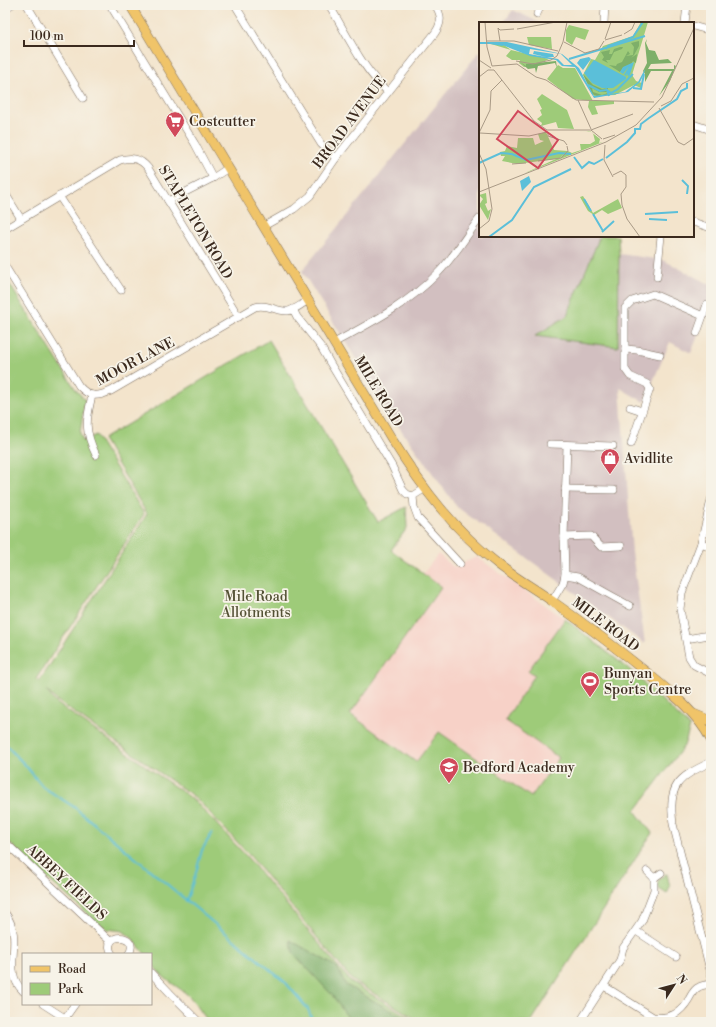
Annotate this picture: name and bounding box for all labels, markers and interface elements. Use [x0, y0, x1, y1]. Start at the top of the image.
scale bar [24, 22, 134, 48]
inset map [479, 22, 694, 237]
text: 100 m [30, 29, 64, 44]
street label: BROAD AVENUE [309, 73, 390, 173]
supermarket icon: Costcutter [164, 110, 186, 138]
place label: Costcutter [189, 113, 256, 131]
street label: STAPLETON ROAD [154, 162, 236, 283]
street label: MOOR LANE [93, 334, 178, 390]
street label: MILE ROAD [350, 353, 406, 430]
shop icon: Avidlite [599, 447, 621, 475]
place label: Avidlite [623, 450, 673, 468]
park label: Mile Road Allotments [220, 588, 291, 622]
street label: MILE ROAD [568, 594, 643, 656]
place label: Bunyan Sports Centre [603, 665, 691, 699]
sports icon: Bunyan Sports Centre [579, 670, 601, 698]
school or university icon: Bedford Academy [438, 756, 460, 784]
place label: Bedford Academy [462, 759, 575, 777]
street label: ABBEY FIELDS [22, 840, 110, 925]
legend [22, 953, 152, 1005]
text: Road [58, 962, 86, 977]
north arrow [654, 965, 694, 1005]
text: N [673, 972, 690, 988]
text: Park [58, 982, 84, 997]

